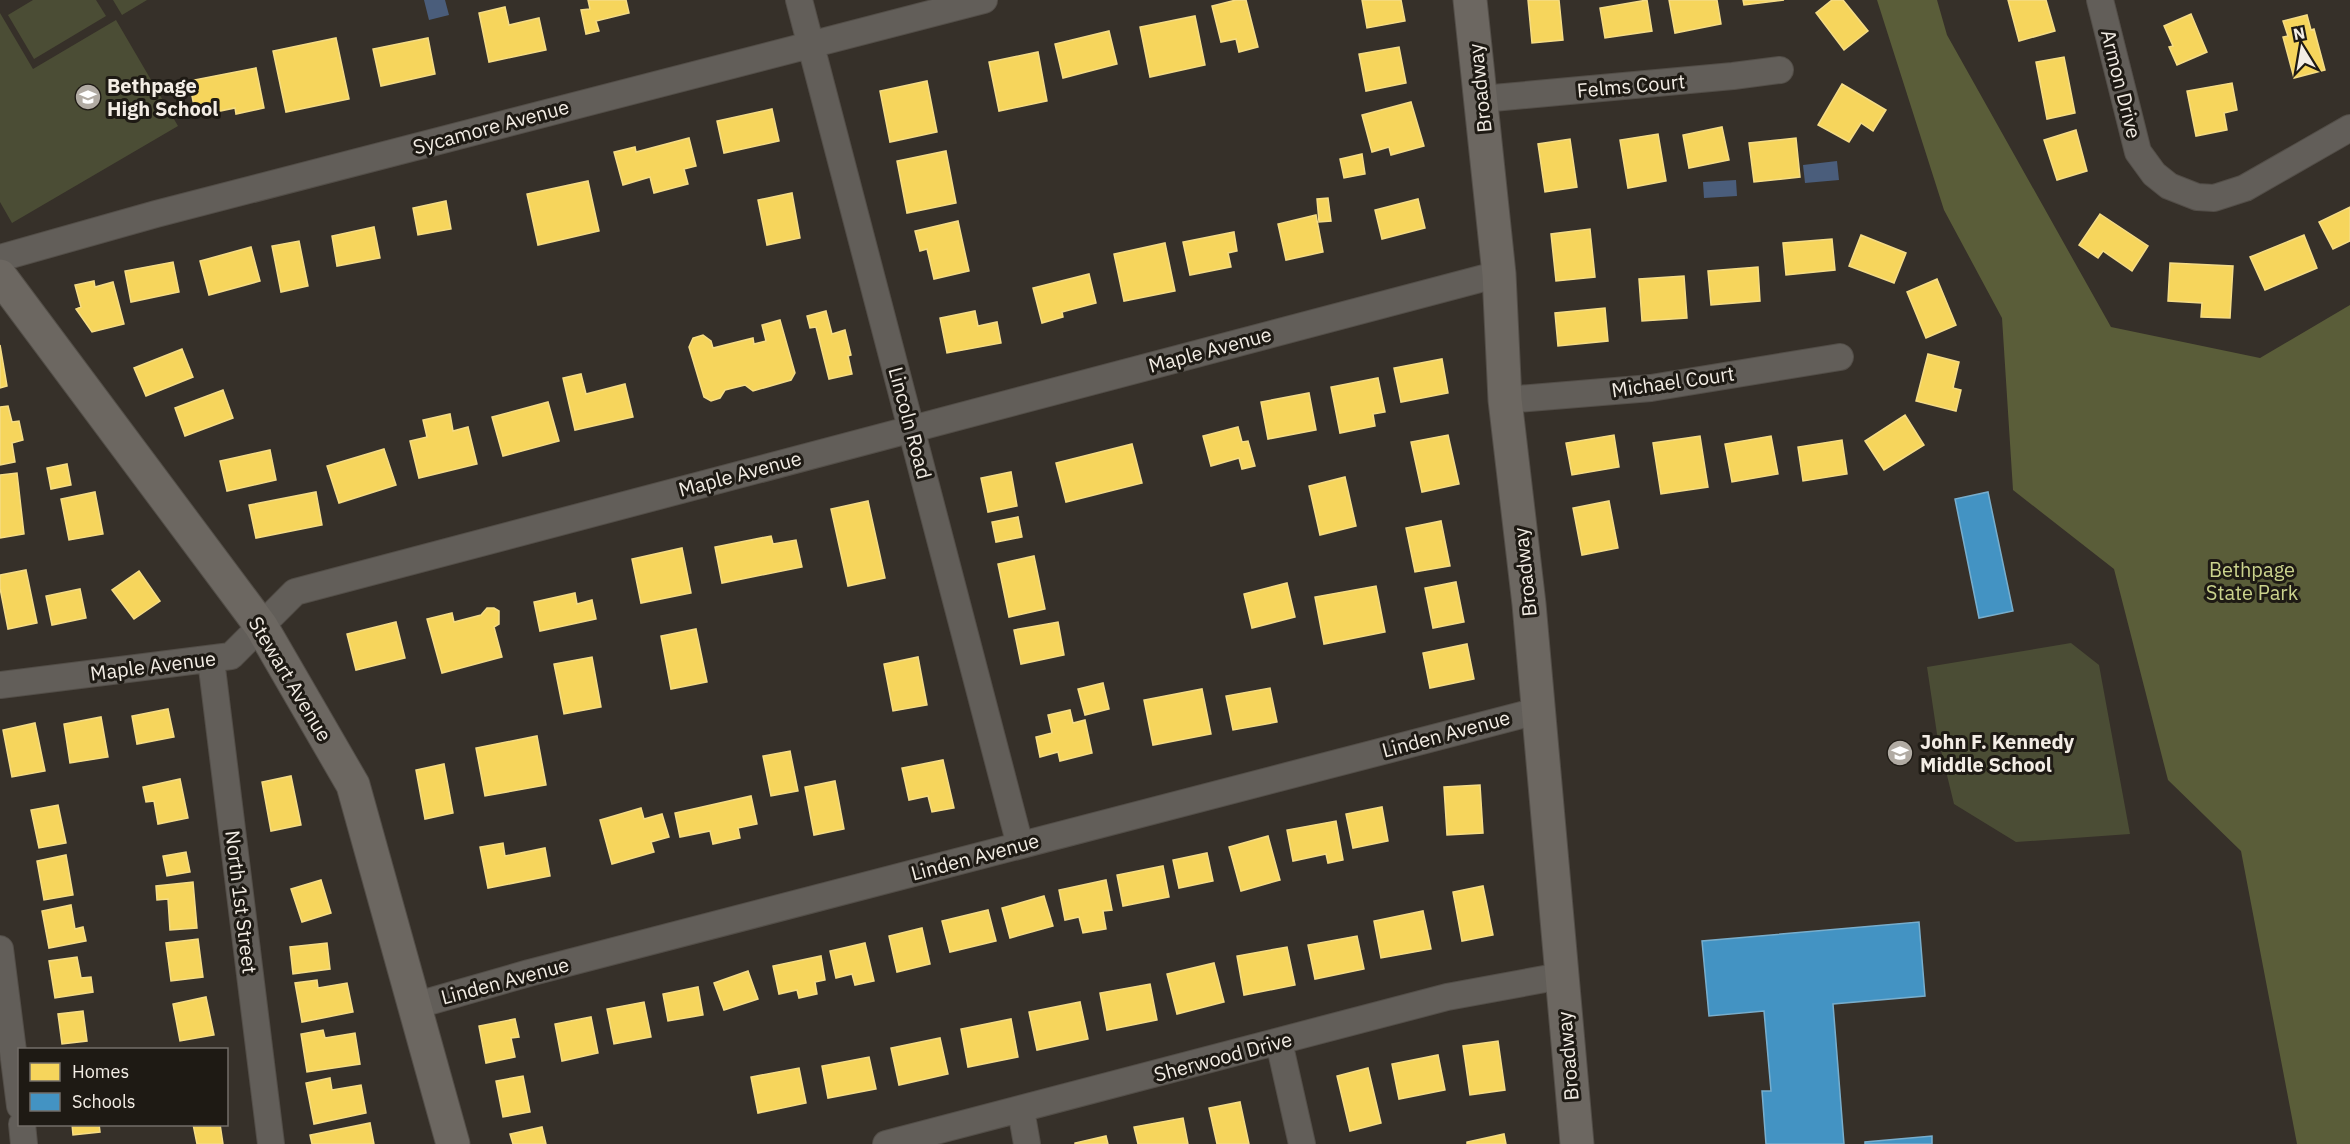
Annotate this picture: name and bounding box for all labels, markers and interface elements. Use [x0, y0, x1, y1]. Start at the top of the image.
north arrow [2272, 18, 2332, 78]
text: N [2292, 22, 2307, 44]
street label: Armon Drive [2095, 27, 2148, 141]
street label: Broadway [1461, 42, 1498, 134]
street label: Felms Court [1576, 67, 1686, 104]
place label: Bethpage High School [107, 72, 218, 122]
school or university icon: Bethpage High School [73, 82, 103, 112]
street label: Sycamore Avenue [410, 93, 572, 160]
street label: Maple Avenue [1145, 320, 1274, 379]
street label: Michael Court [1610, 360, 1736, 403]
street label: Lincoln Road [883, 364, 938, 482]
street label: Maple Avenue [675, 444, 804, 503]
street label: Broadway [1506, 526, 1543, 618]
park label: Bethpage State Park [2206, 556, 2299, 606]
street label: Stewart Avenue [242, 611, 338, 746]
street label: Maple Avenue [89, 644, 217, 687]
street label: Linden Avenue [1379, 703, 1513, 764]
place label: John F. Kennedy Middle School [1920, 728, 2075, 778]
school or university icon: John F. Kennedy Middle School [1885, 738, 1915, 768]
street label: Linden Avenue [908, 826, 1042, 887]
street label: North 1st Street [219, 829, 264, 975]
street label: Linden Avenue [438, 950, 572, 1011]
street label: Broadway [1550, 1010, 1585, 1102]
street label: Sherwood Drive [1151, 1025, 1295, 1088]
legend [18, 1048, 228, 1126]
text: Homes [72, 1060, 129, 1083]
text: Schools [72, 1090, 136, 1113]

